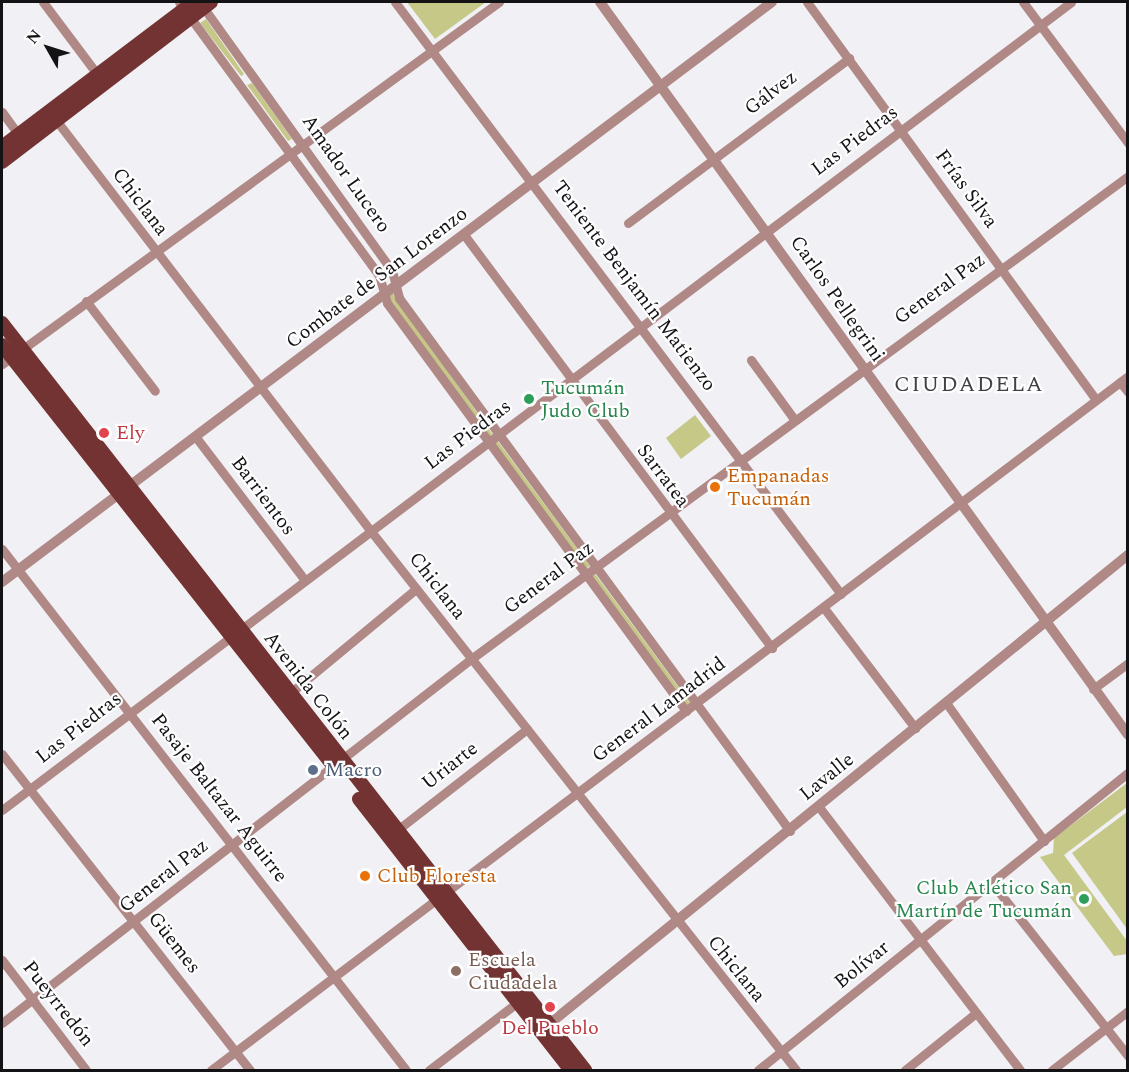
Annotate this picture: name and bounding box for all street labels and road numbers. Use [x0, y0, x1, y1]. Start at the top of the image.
street label: Gálvez [740, 65, 802, 121]
street label: Las Piedras [807, 101, 903, 181]
street label: Amador Lucero [296, 110, 396, 238]
street label: Frías Silva [929, 145, 1003, 233]
street label: Chiclana [107, 163, 173, 241]
street label: Teniente Benjamín Matienzo [547, 176, 721, 396]
street label: Combate de San Lorenzo [281, 202, 473, 354]
street label: Carlos Pellegrini [785, 231, 889, 367]
street label: General Paz [890, 248, 990, 330]
street label: Las Piedras [420, 395, 516, 475]
street label: Sarratea [631, 440, 695, 512]
street label: Barrientos [225, 452, 301, 540]
street label: General Paz [499, 536, 599, 620]
street label: Chiclana [403, 548, 471, 624]
street label: Avenida Colón [258, 627, 358, 745]
street label: General Lamadrid [588, 652, 730, 768]
street label: Las Piedras [31, 687, 127, 769]
street label: Pasaje Baltazar Aguirre [146, 709, 292, 887]
street label: Uriarte [417, 737, 483, 795]
street label: Lavalle [795, 748, 859, 806]
street label: General Paz [115, 834, 213, 918]
street label: Güemes [142, 907, 206, 979]
street label: Chiclana [702, 931, 770, 1007]
street label: Bolívar [830, 936, 894, 994]
street label: Pueyrredón [17, 956, 99, 1052]

